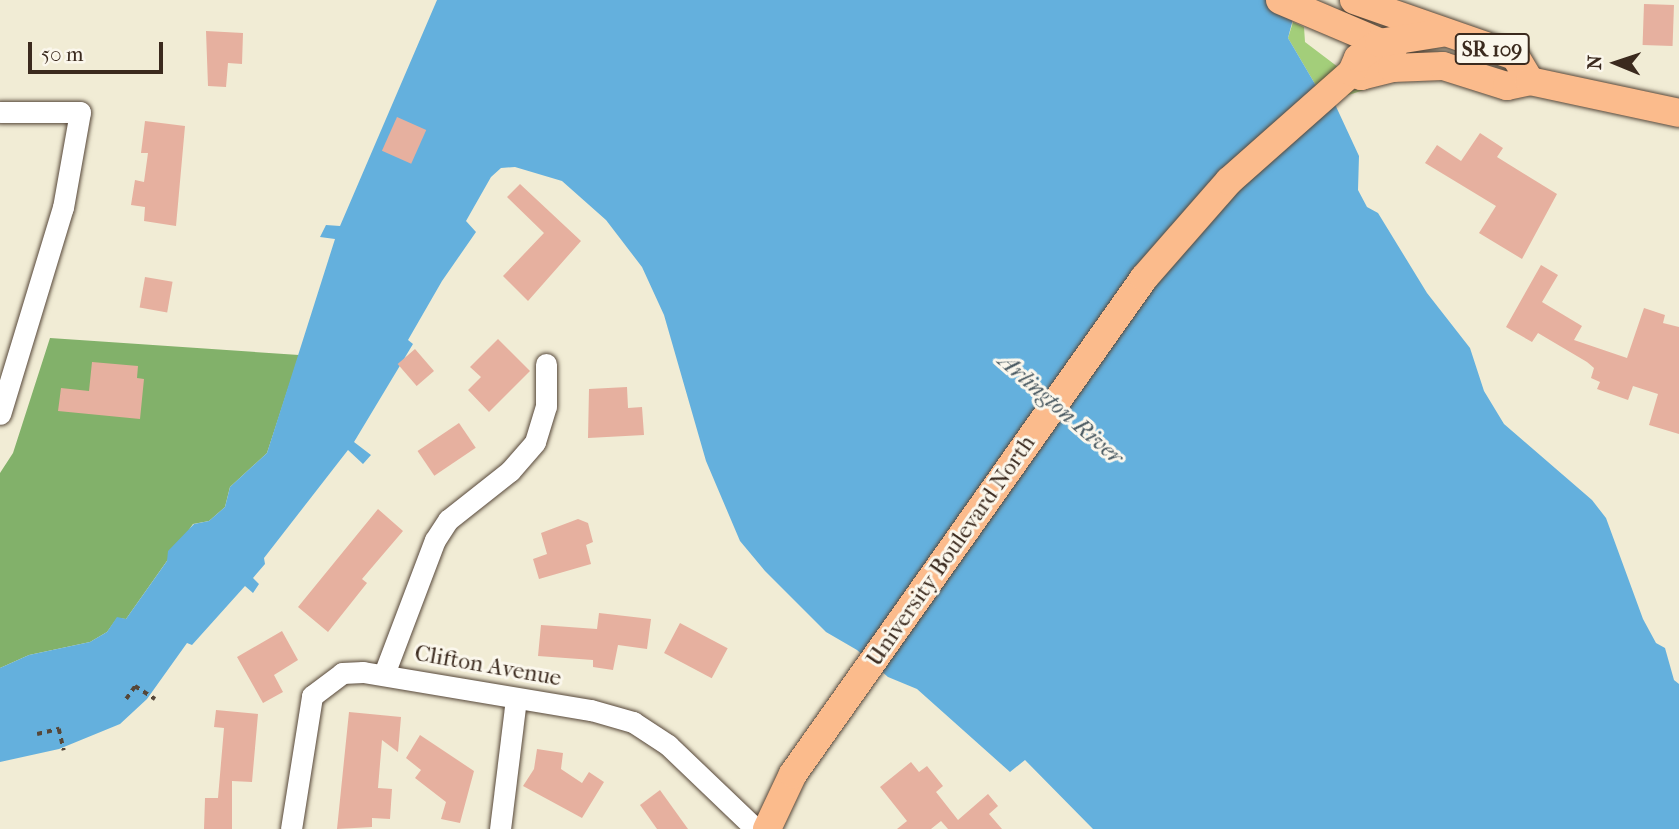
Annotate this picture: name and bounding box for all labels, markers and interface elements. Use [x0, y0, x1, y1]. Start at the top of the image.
scale bar [32, 28, 166, 72]
north arrow [1581, 28, 1651, 98]
road number: SR 109 [1454, 32, 1530, 66]
text: 50 m [41, 42, 84, 66]
text: N [1584, 55, 1606, 70]
water label: Arlington River [993, 347, 1129, 471]
street label: University Boulevard North [861, 430, 1041, 672]
street label: Clifton Avenue [412, 640, 564, 692]

